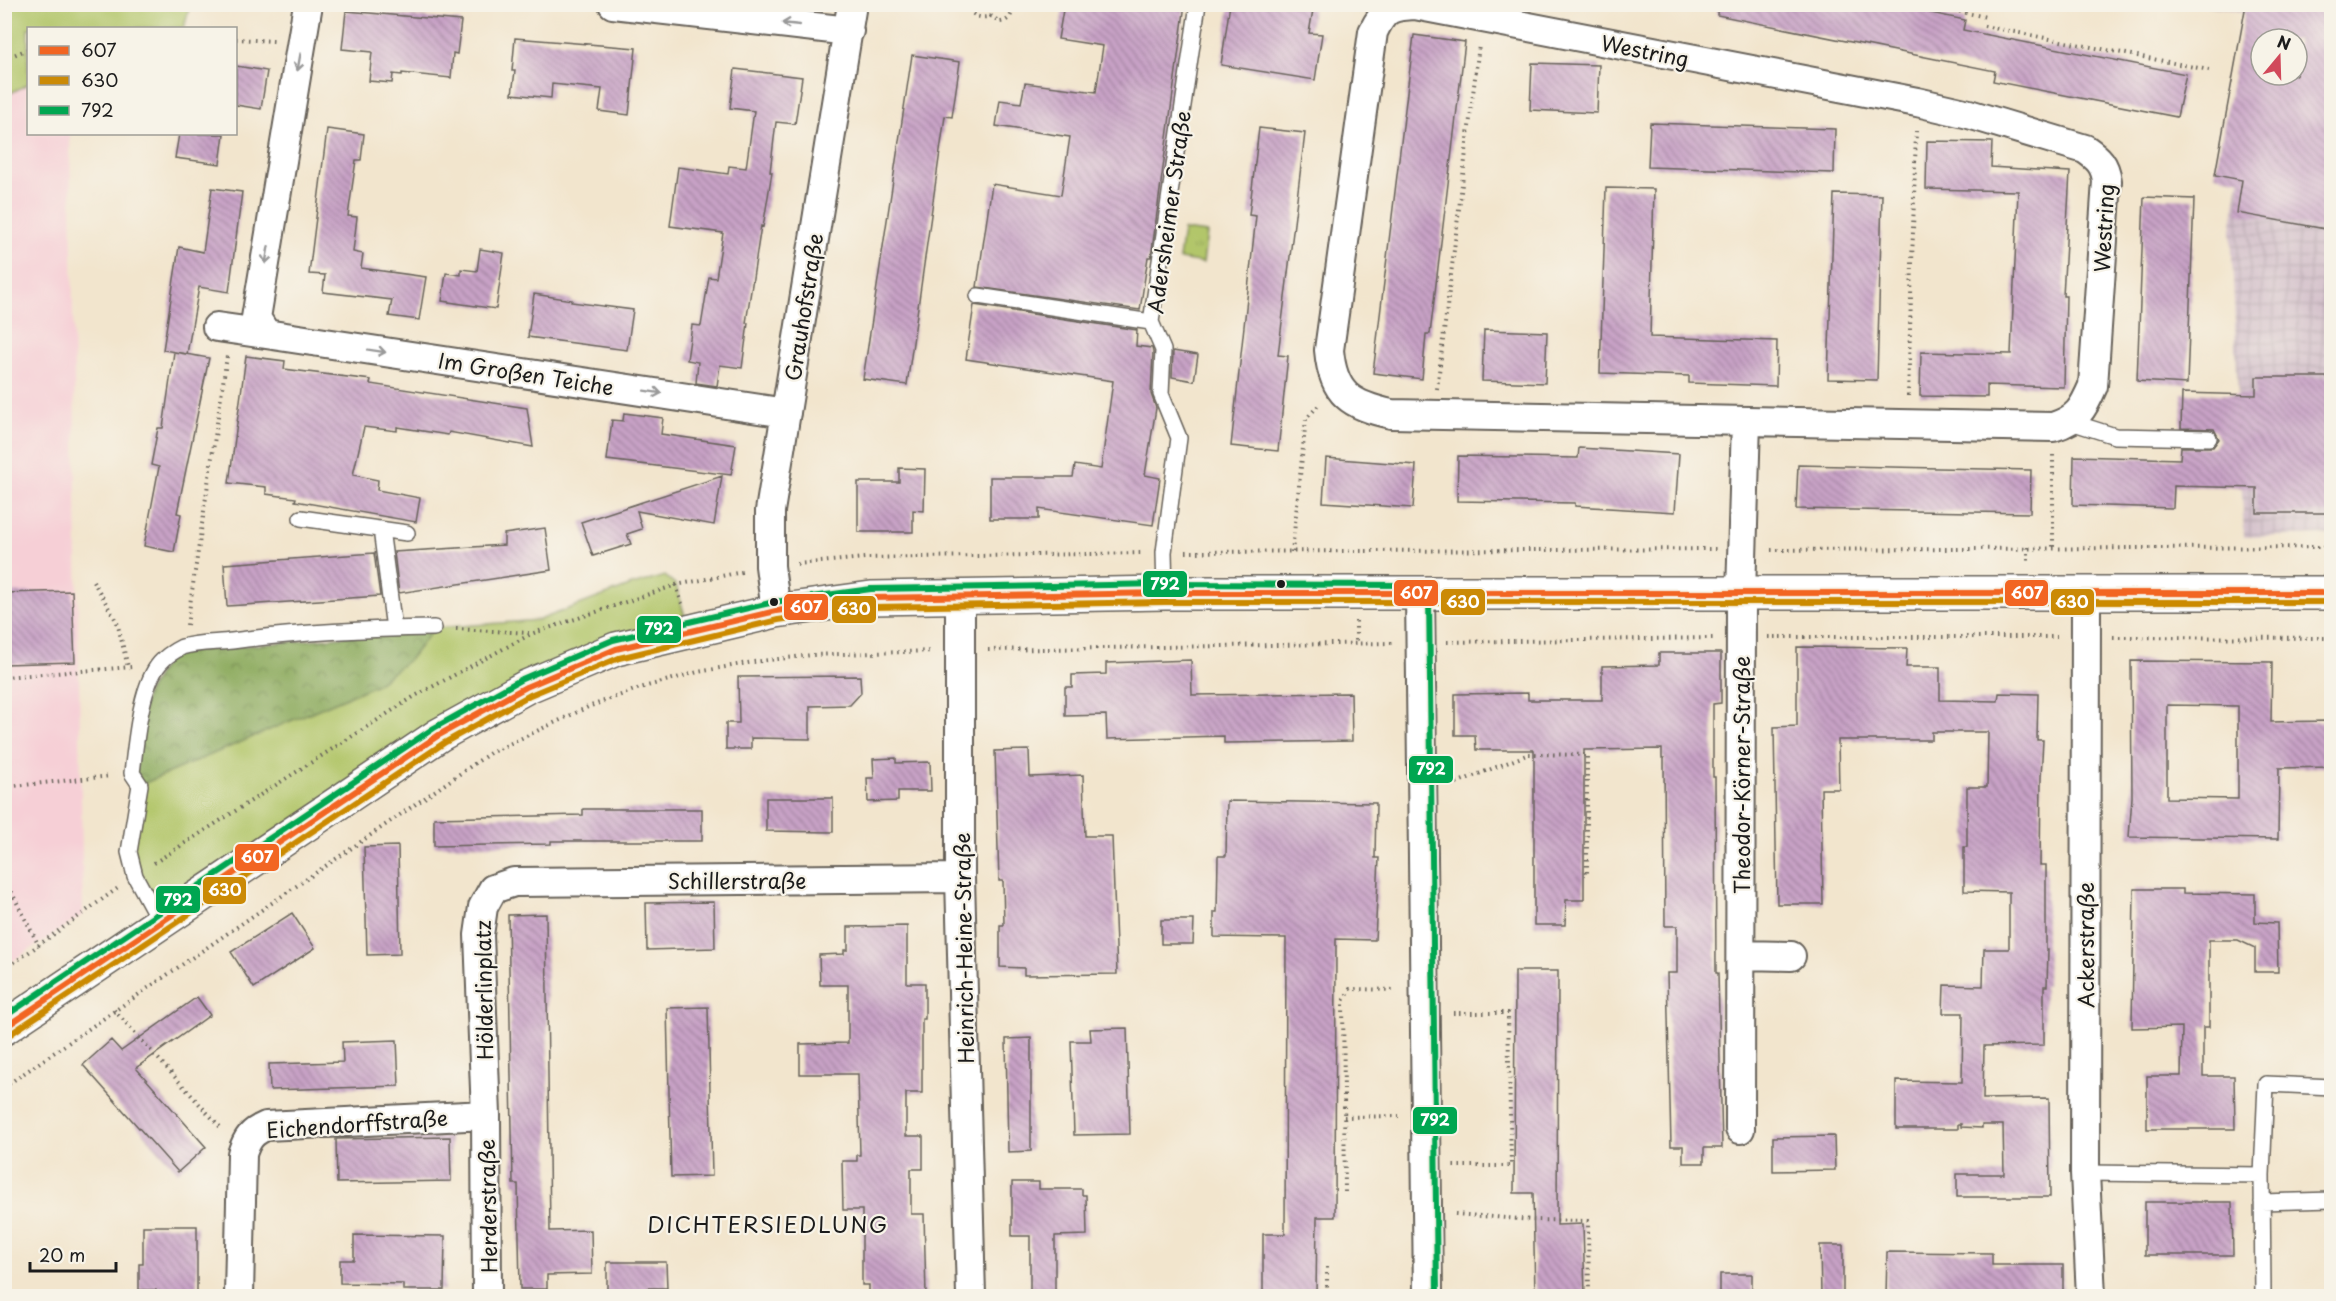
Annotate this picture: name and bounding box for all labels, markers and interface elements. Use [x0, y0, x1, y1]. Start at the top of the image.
one-way arrow [781, 18, 801, 29]
street label: Westring [1598, 26, 1692, 74]
legend [27, 27, 237, 135]
north arrow [2249, 27, 2309, 87]
text: N [2274, 28, 2294, 55]
text: 607 [81, 36, 117, 63]
one-way arrow [293, 52, 304, 72]
text: 630 [81, 66, 118, 93]
text: 792 [81, 96, 114, 123]
street label: Adersheimer Straße [1138, 109, 1198, 315]
street label: Westring [2085, 183, 2121, 273]
street label: Grauhofstraße [776, 231, 830, 383]
one-way arrow [261, 244, 272, 264]
street label: Im Großen Teiche [436, 343, 616, 403]
one-way arrow [366, 345, 386, 356]
one-way arrow [642, 387, 662, 398]
line badge: 792 [1142, 570, 1188, 598]
text: 792 [1150, 571, 1180, 595]
unlabelled marker [1275, 578, 1287, 590]
line badge: 607 [1393, 579, 1439, 607]
line badge: 607 [2004, 579, 2049, 607]
text: 607 [1400, 580, 1433, 604]
text: 607 [2011, 580, 2044, 604]
line badge: 630 [1440, 588, 1486, 616]
line badge: 630 [2050, 588, 2095, 616]
text: 630 [1446, 589, 1480, 613]
text: 630 [2055, 589, 2089, 613]
line badge: 607 [783, 593, 829, 621]
text: 607 [790, 594, 823, 618]
line badge: 630 [831, 595, 877, 624]
unlabelled marker [768, 596, 780, 608]
text: 630 [837, 596, 871, 620]
line badge: 792 [636, 615, 682, 644]
text: 792 [644, 616, 674, 640]
street label: Theodor-Körner-Straße [1725, 656, 1757, 894]
line badge: 792 [1408, 755, 1454, 784]
text: 792 [1416, 756, 1446, 780]
street label: Heinrich-Heine-Straße [945, 832, 981, 1064]
line badge: 607 [234, 843, 280, 872]
text: 607 [241, 844, 274, 868]
street label: Schillerstraße [668, 864, 806, 896]
line badge: 630 [202, 876, 247, 905]
text: 630 [208, 877, 242, 901]
street label: Ackerstraße [2069, 882, 2101, 1008]
line badge: 792 [155, 885, 201, 914]
text: 792 [163, 887, 193, 911]
street label: Hölderlinplatz [466, 920, 500, 1060]
street label: Eichendorffstraße [265, 1101, 449, 1145]
line badge: 792 [1412, 1106, 1458, 1135]
text: 792 [1420, 1107, 1450, 1131]
street label: Herderstraße [470, 1139, 504, 1273]
district label: DICHTERSIEDLUNG [647, 1207, 889, 1240]
scale bar [30, 1235, 116, 1273]
text: 20 m [39, 1241, 85, 1268]

